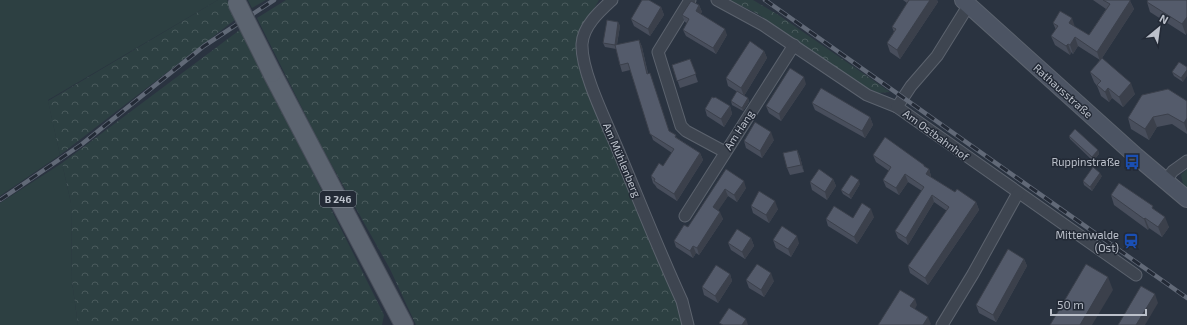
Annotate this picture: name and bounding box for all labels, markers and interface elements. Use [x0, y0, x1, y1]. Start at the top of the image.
north arrow [1139, 8, 1179, 48]
text: N [1157, 11, 1171, 26]
street label: Rathausstraße [1031, 61, 1096, 121]
street label: Am Ostbahnhof [901, 106, 972, 163]
street label: Am Hang [721, 107, 756, 152]
street label: Am Mühlenberg [601, 121, 644, 199]
bus stop icon: Ruppinstraße [1123, 153, 1141, 171]
place label: Ruppinstraße [1051, 155, 1120, 168]
road number: B 246 [320, 191, 356, 207]
place label: Mittenwalde (Ost) [1055, 228, 1119, 254]
station icon: Mittenwalde (Ost) [1122, 232, 1140, 250]
scale bar [1051, 291, 1146, 317]
text: 50 m [1057, 297, 1084, 311]

